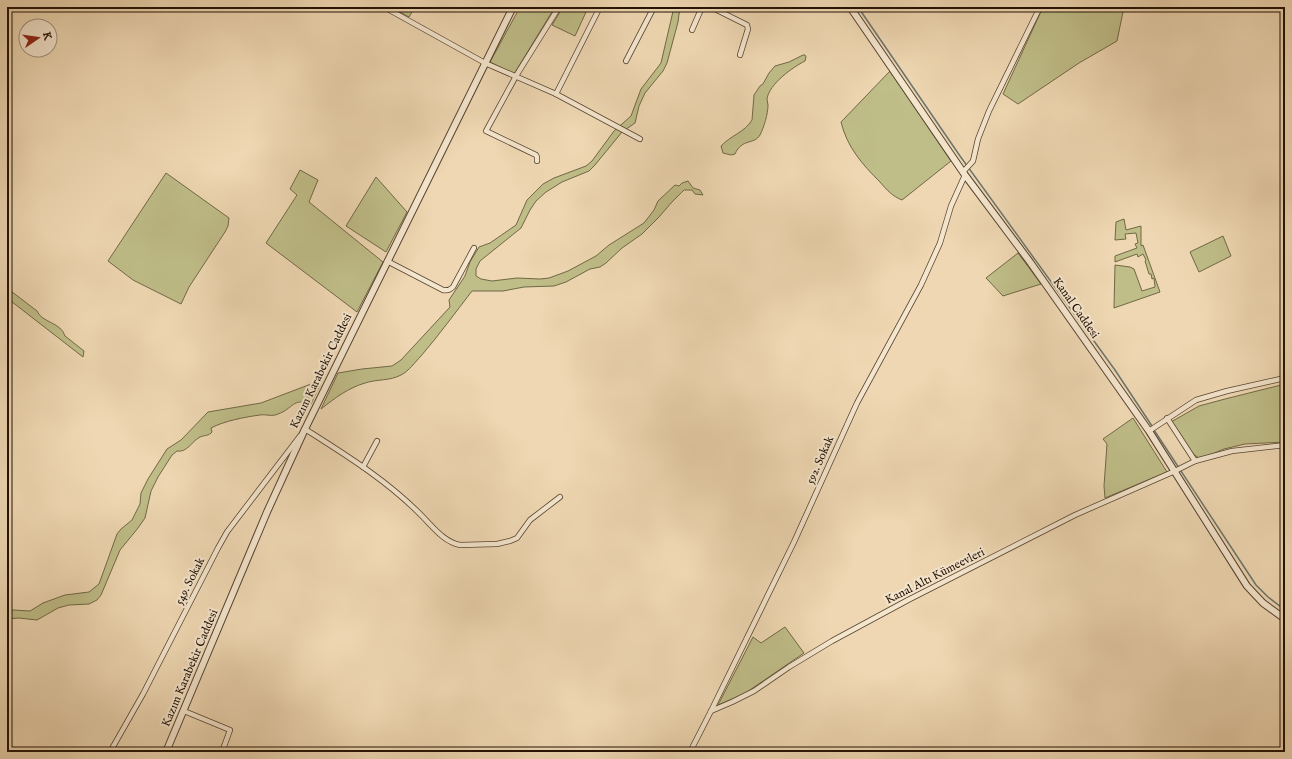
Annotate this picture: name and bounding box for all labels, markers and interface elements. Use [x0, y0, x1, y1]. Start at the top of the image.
north arrow [18, 18, 58, 58]
text: K [39, 31, 55, 42]
street label: Kanal Caddesi [1050, 275, 1102, 341]
street label: Kazım Karabekir Caddesi [287, 311, 355, 431]
street label: 592. Sokak [803, 433, 837, 486]
street label: Kanal Altı Kümeevleri [883, 544, 987, 608]
street label: 549. Sokak [172, 554, 209, 607]
street label: Kazım Karabekir Caddesi [158, 607, 222, 729]

